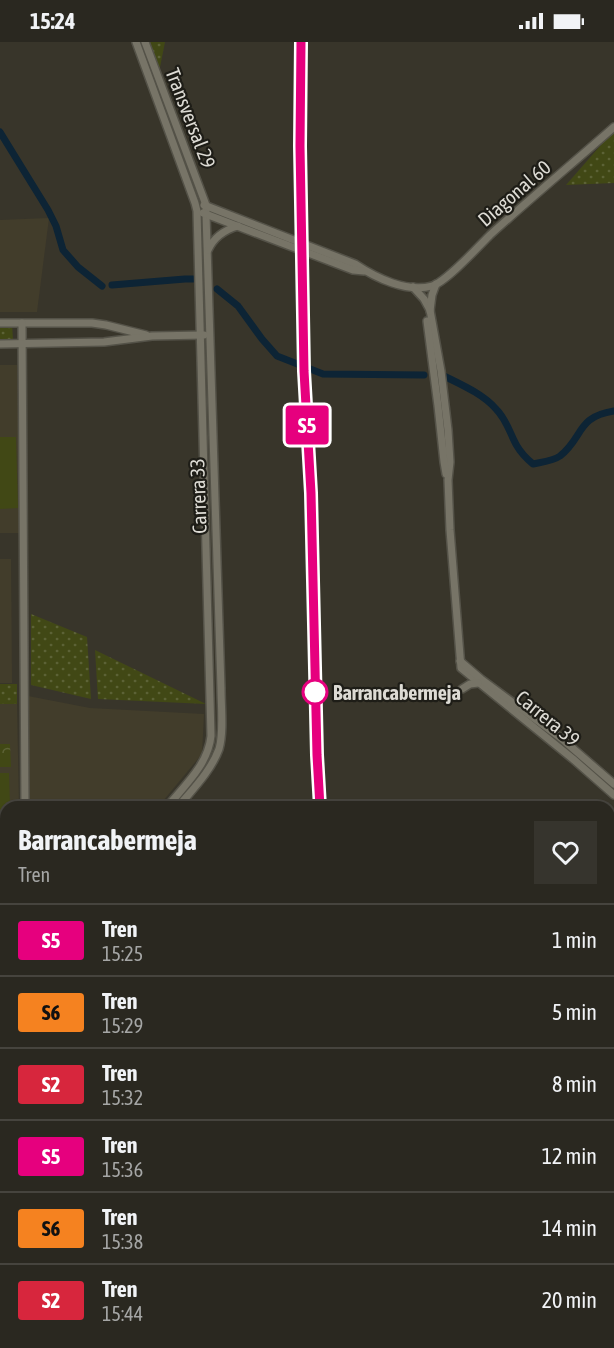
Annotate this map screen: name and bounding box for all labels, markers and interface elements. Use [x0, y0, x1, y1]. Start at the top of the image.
text: 15:24 [30, 8, 75, 34]
street label: Transversal 29 [161, 65, 221, 171]
street label: Diagonal 60 [473, 155, 555, 231]
line badge: S5 [280, 406, 334, 445]
text: S5 [298, 413, 316, 437]
street label: Carrera 33 [185, 458, 211, 534]
marker: Barrancabermeja [302, 679, 328, 705]
place label: Barrancabermeja [333, 681, 461, 704]
street label: Carrera 39 [511, 685, 585, 751]
button: heart [534, 821, 597, 884]
text: Barrancabermeja [18, 824, 197, 856]
text: Tren [18, 863, 50, 886]
text: Tren [102, 916, 138, 942]
text: 1 min [552, 927, 597, 953]
text: S5 [42, 928, 60, 952]
text: 15:25 [102, 942, 143, 965]
text: Tren [102, 988, 138, 1014]
text: 5 min [552, 999, 597, 1025]
text: S6 [42, 1000, 60, 1024]
text: 15:29 [102, 1014, 143, 1037]
text: Tren [102, 1060, 138, 1086]
text: 8 min [552, 1071, 597, 1097]
text: S2 [42, 1072, 60, 1096]
text: 15:32 [102, 1086, 143, 1109]
text: Tren [102, 1132, 138, 1158]
text: 12 min [542, 1143, 597, 1169]
text: S5 [42, 1144, 60, 1168]
text: 15:36 [102, 1158, 143, 1181]
text: Tren [102, 1204, 138, 1230]
text: 14 min [542, 1215, 597, 1241]
text: S6 [42, 1216, 60, 1240]
text: 15:38 [102, 1230, 143, 1253]
text: Tren [102, 1276, 138, 1302]
text: 20 min [542, 1287, 597, 1313]
text: S2 [42, 1288, 60, 1312]
text: 15:44 [102, 1302, 143, 1325]

